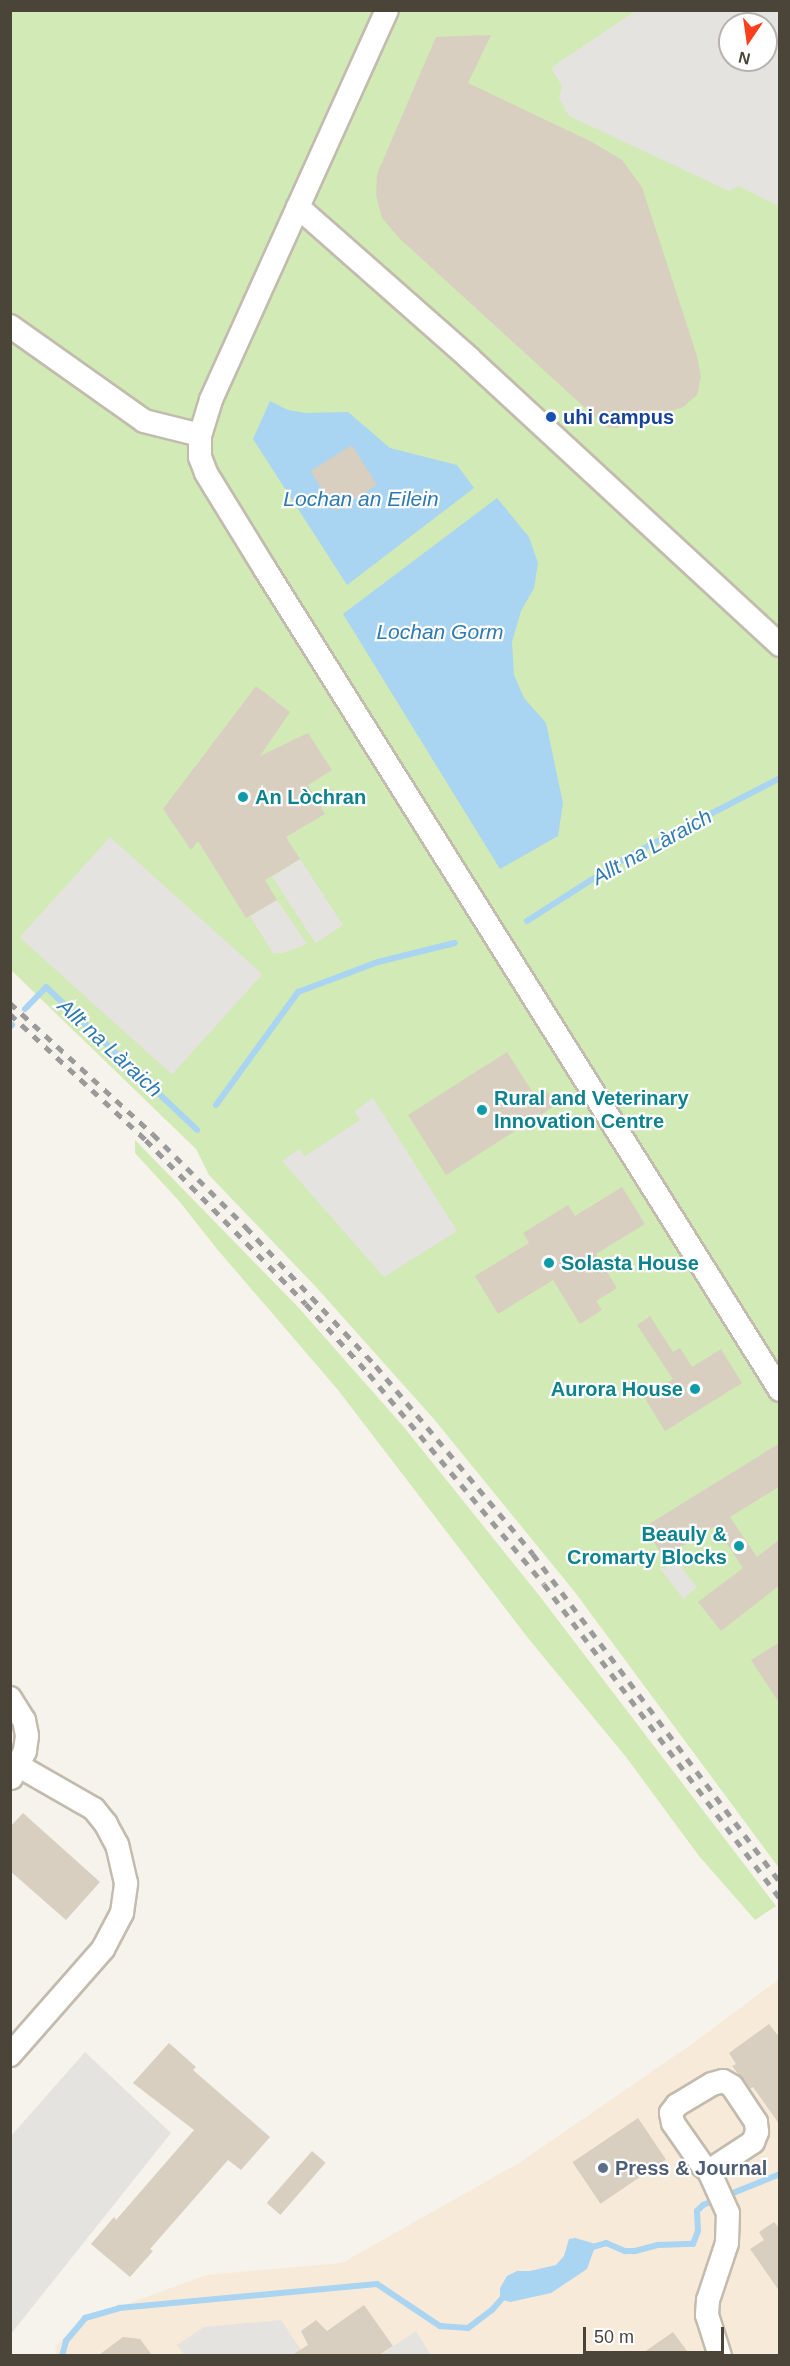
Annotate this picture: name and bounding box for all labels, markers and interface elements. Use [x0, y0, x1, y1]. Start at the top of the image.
north arrow [718, 12, 778, 72]
text: N [737, 48, 752, 68]
place label: uhi campus [563, 405, 674, 429]
marker: uhi campus [544, 410, 558, 424]
water label: Lochan an Eilein [283, 486, 439, 512]
water label: Lochan Gorm [376, 619, 504, 645]
place label: An Lòchran [255, 785, 366, 809]
marker: An Lòchran [236, 790, 250, 804]
water label: Allt na Làraich [588, 804, 716, 890]
water label: Allt na Làraich [53, 993, 167, 1103]
place label: Rural and Veterinary Innovation Centre [494, 1086, 689, 1133]
marker: Rural and Veterinary Innovation Centre [475, 1103, 489, 1117]
place label: Solasta House [561, 1251, 699, 1275]
marker: Solasta House [542, 1256, 556, 1270]
place label: Aurora House [551, 1377, 683, 1401]
marker: Aurora House [688, 1382, 702, 1396]
place label: Beauly & Cromarty Blocks [567, 1523, 727, 1570]
marker: Beauly & Cromarty Blocks [732, 1539, 746, 1553]
place label: Press & Journal [615, 2156, 767, 2180]
marker: Press & Journal [596, 2161, 610, 2175]
scale bar [586, 2315, 727, 2353]
text: 50 m [594, 2327, 634, 2347]

